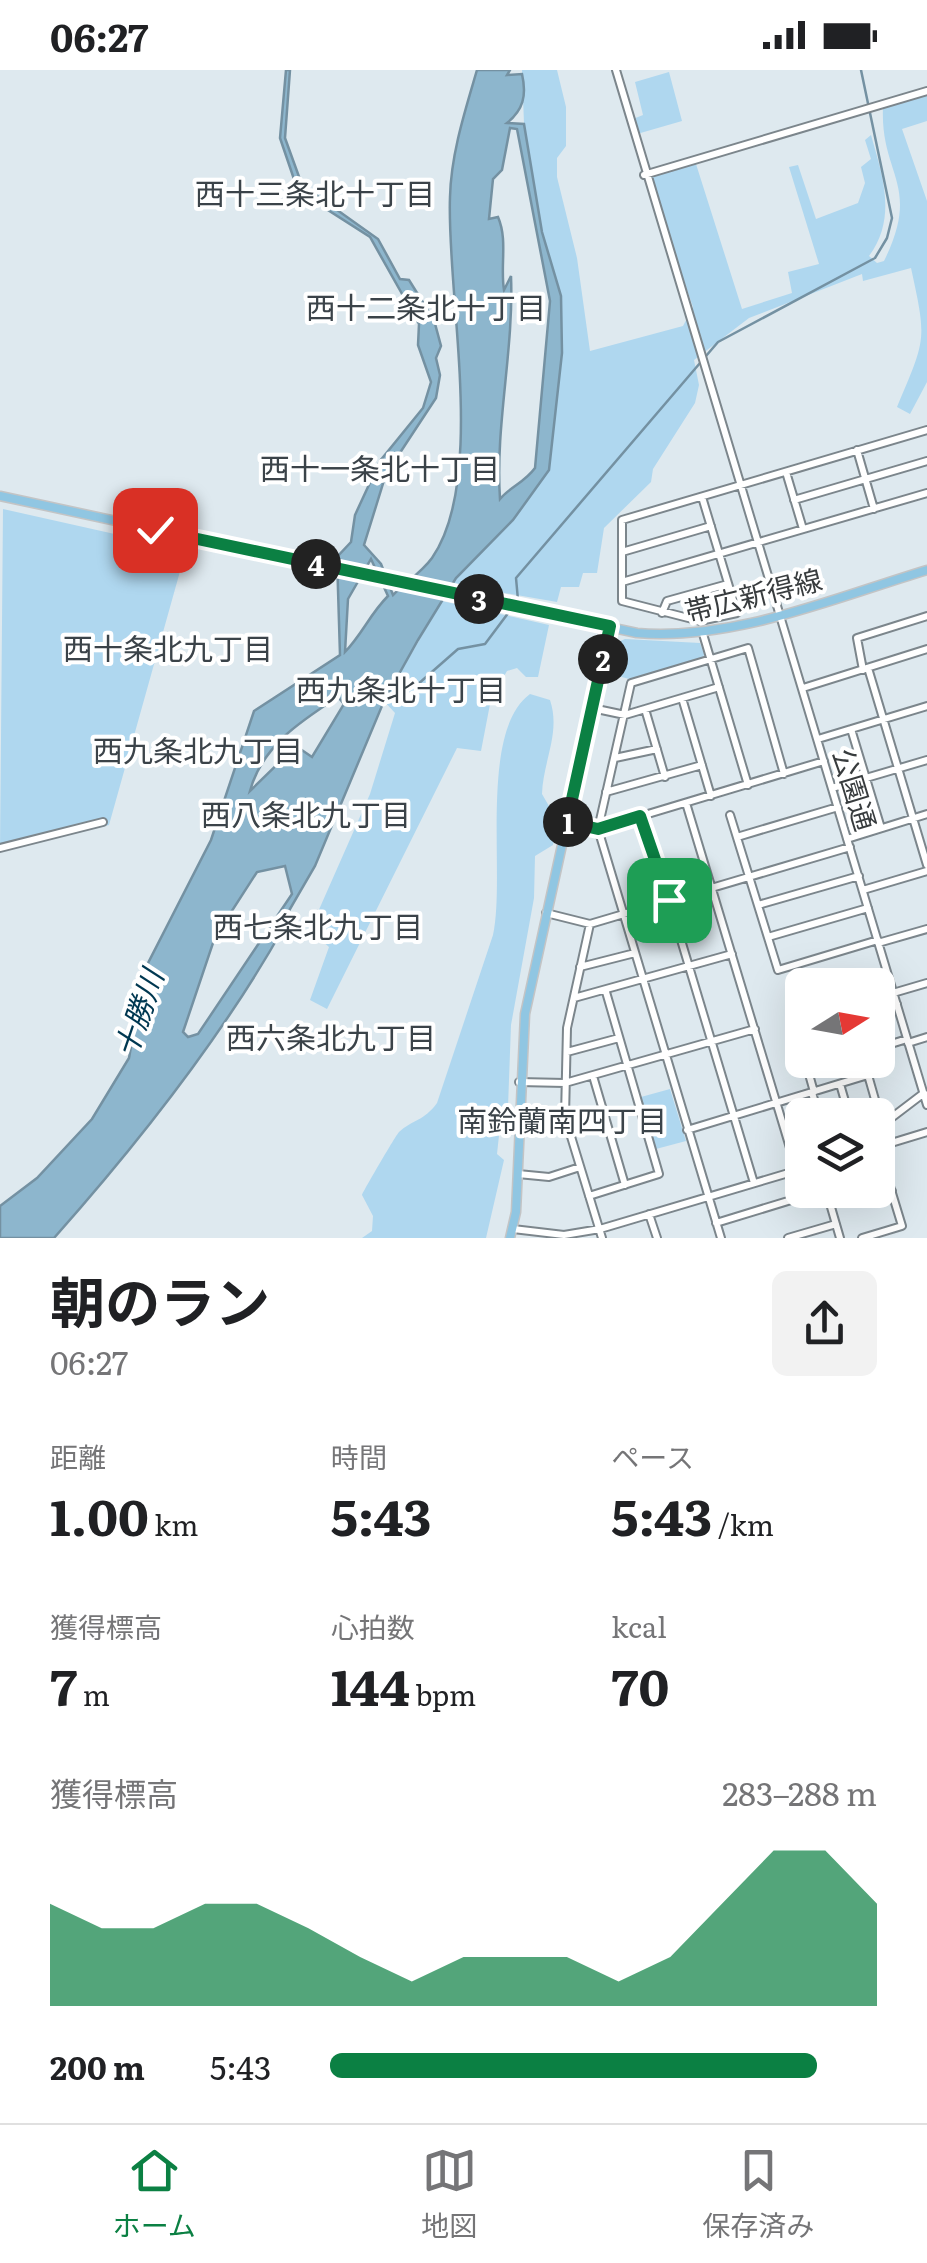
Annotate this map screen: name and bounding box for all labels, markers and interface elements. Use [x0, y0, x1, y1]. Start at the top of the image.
text: 06:27 [50, 7, 148, 64]
district label: 西十三条北十丁目 [195, 170, 435, 214]
district label: 西十二条北十丁目 [306, 284, 546, 328]
district label: 西十一条北十丁目 [260, 445, 500, 489]
pin [113, 488, 198, 573]
icon: check [128, 503, 183, 558]
pin: 4 [291, 539, 341, 589]
text: 4 [308, 543, 324, 585]
street label: 帯広新得線 [680, 557, 826, 631]
pin: 3 [454, 574, 504, 624]
text: 3 [471, 578, 487, 620]
district label: 西十条北九丁目 [63, 625, 273, 669]
pin: 2 [578, 634, 628, 684]
text: 2 [595, 638, 611, 680]
district label: 西九条北十丁目 [296, 666, 506, 710]
district label: 西九条北九丁目 [93, 727, 303, 771]
street label: 公園通 [824, 743, 888, 835]
district label: 西八条北九丁目 [201, 791, 411, 835]
pin: 1 [543, 797, 593, 847]
text: 1 [562, 801, 574, 843]
pin [627, 858, 712, 943]
icon: arrive [642, 873, 697, 928]
district label: 西七条北九丁目 [213, 903, 423, 947]
water label: 十勝川 [102, 960, 173, 1063]
north arrow [785, 968, 895, 1078]
map controls [785, 968, 895, 1208]
district label: 西六条北九丁目 [226, 1014, 436, 1058]
district label: 南鈴蘭南四丁目 [457, 1097, 667, 1141]
button: layers [785, 1098, 895, 1208]
text: 朝のラン [50, 1258, 270, 1340]
button: share [772, 1271, 877, 1376]
text: 06:27 [50, 1337, 128, 1385]
text: 距離 [50, 1435, 106, 1477]
text: 時間 [331, 1435, 387, 1477]
text: ペース [611, 1435, 694, 1477]
text: 1.00 [50, 1477, 149, 1551]
text: 5:43 [331, 1477, 431, 1551]
text: 5:43 [611, 1477, 712, 1551]
text: km [149, 1503, 198, 1545]
text: /km [712, 1503, 774, 1545]
text: 獲得標高 [50, 1605, 162, 1647]
text: 心拍数 [331, 1605, 415, 1647]
text: kcal [611, 1605, 667, 1647]
text: 7 [50, 1647, 77, 1721]
text: 144 [331, 1647, 410, 1721]
text: 70 [611, 1647, 669, 1721]
text: m [77, 1673, 110, 1715]
text: bpm [410, 1673, 476, 1715]
text: 獲得標高 [50, 1768, 178, 1816]
text: 283–288 m [722, 1768, 877, 1816]
text: 200 m [50, 2042, 145, 2090]
text: 5:43 [210, 2042, 271, 2090]
tab: ホーム [113, 2143, 196, 2245]
tab: 地図 [421, 2143, 477, 2245]
tab: 保存済み [702, 2143, 814, 2245]

